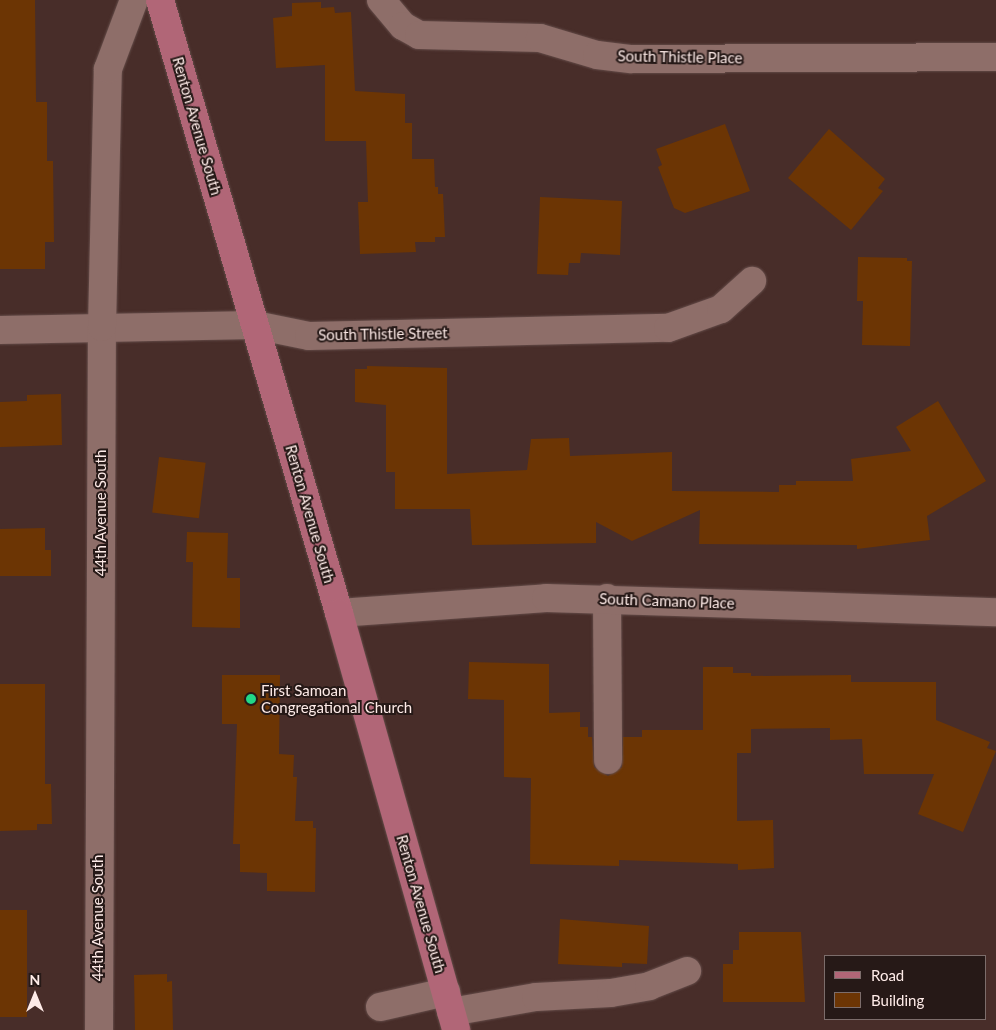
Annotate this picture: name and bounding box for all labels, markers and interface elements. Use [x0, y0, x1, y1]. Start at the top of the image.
street label: South Thistle Place [617, 47, 743, 67]
street label: Renton Avenue South [169, 55, 225, 197]
street label: South Thistle Street [318, 324, 448, 344]
street label: Renton Avenue South [282, 443, 338, 585]
street label: 44th Avenue South [92, 449, 110, 577]
street label: South Camano Place [599, 590, 735, 612]
place label: First Samoan Congregational Church [261, 681, 412, 716]
marker: First Samoan Congregational Church [245, 693, 257, 705]
street label: Renton Avenue South [393, 833, 449, 975]
street label: 44th Avenue South [89, 854, 107, 982]
legend [824, 955, 986, 1020]
text: Road [871, 966, 904, 984]
north arrow [10, 970, 60, 1020]
text: N [30, 971, 40, 988]
text: Building [871, 991, 924, 1009]

